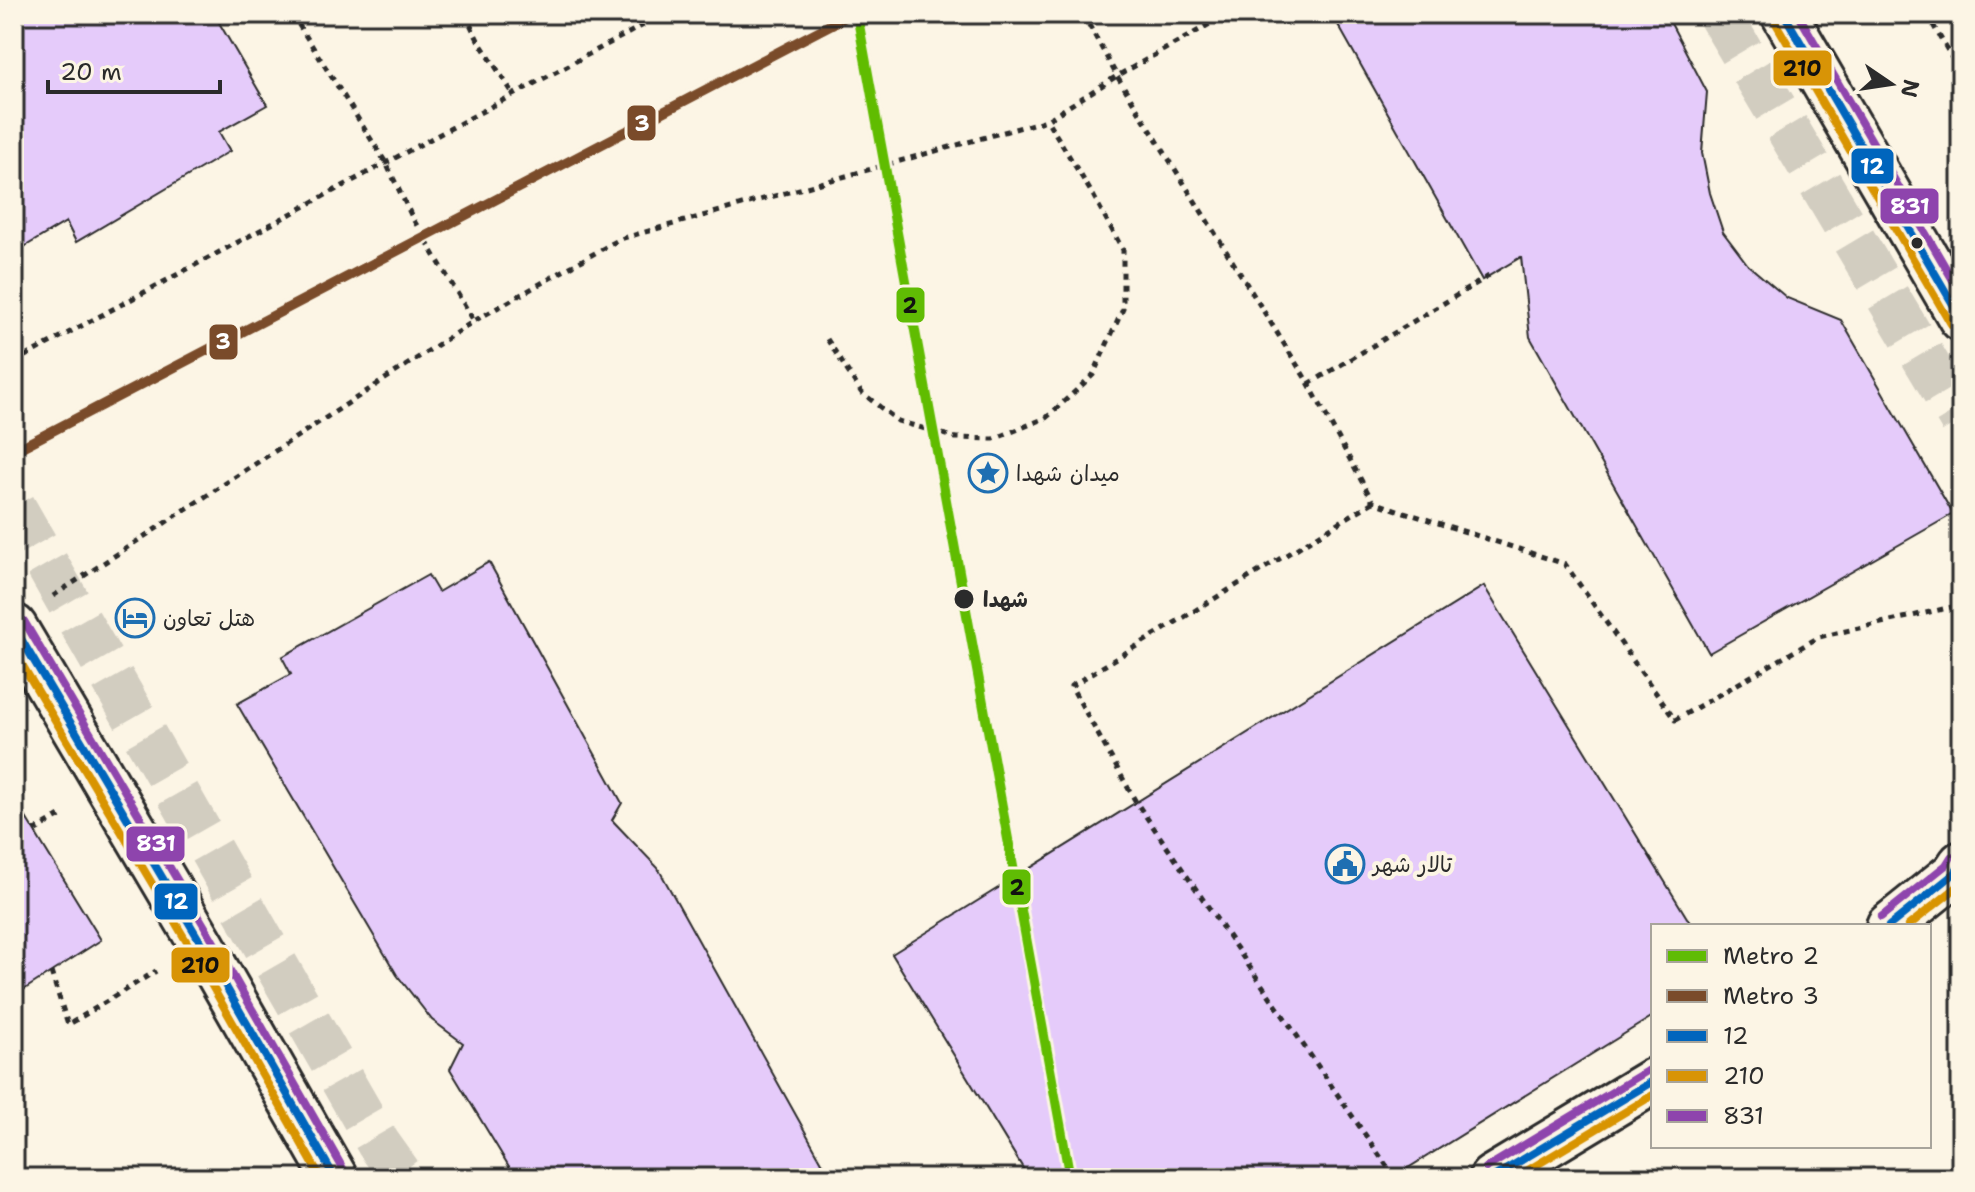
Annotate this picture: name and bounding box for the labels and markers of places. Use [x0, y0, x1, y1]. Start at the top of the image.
unlabelled marker [1909, 235, 1925, 251]
place icon: میدان شهدا [967, 452, 1009, 494]
place label: میدان شهدا [1016, 459, 1120, 488]
place label: شهدا [983, 585, 1028, 614]
marker: شهدا [952, 587, 976, 611]
hotel icon: هتل تعاون [114, 597, 156, 639]
place label: هتل تعاون [163, 604, 255, 633]
public building icon: تالار شهر [1324, 843, 1366, 885]
place label: تالار شهر [1371, 850, 1453, 879]

